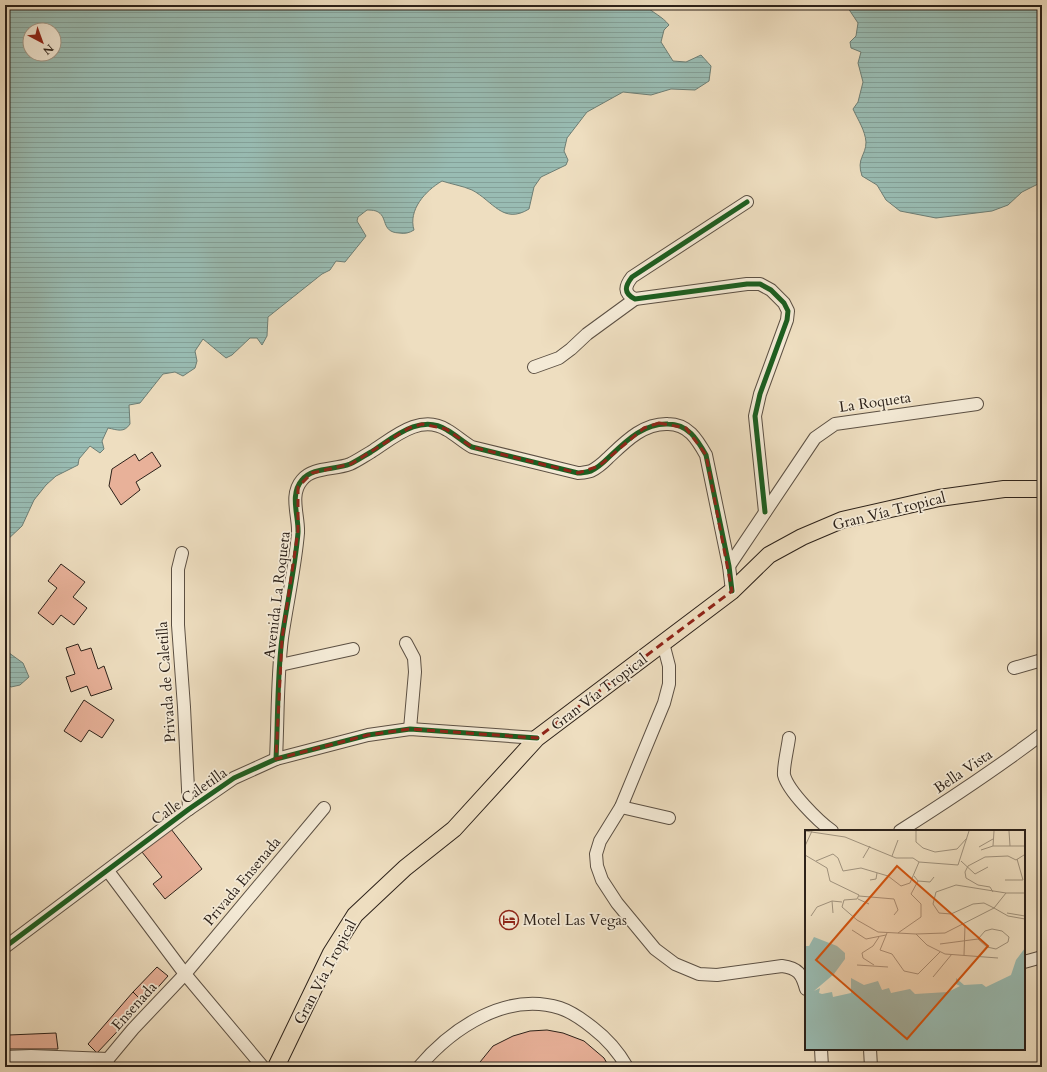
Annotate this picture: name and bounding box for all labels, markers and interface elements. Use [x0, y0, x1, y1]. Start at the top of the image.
north arrow [22, 22, 62, 62]
text: N [39, 40, 57, 58]
street label: La Roqueta [838, 387, 913, 417]
street label: Gran Vía Tropical [830, 487, 948, 535]
street label: Avenida La Roqueta [259, 529, 295, 660]
street label: Privada de Caletilla [152, 620, 180, 743]
street label: Gran Vía Tropical [547, 649, 652, 735]
street label: Bella Vista [930, 744, 997, 798]
street label: Calle Caletilla [147, 762, 231, 829]
inset map [805, 830, 1025, 1050]
street label: Privada Ensenada [199, 832, 285, 930]
hotel icon: Motel Las Vegas [498, 909, 520, 931]
place label: Motel Las Vegas [523, 910, 627, 930]
street label: Gran Vía Tropical [289, 916, 361, 1028]
street label: Ensenada [107, 977, 162, 1035]

